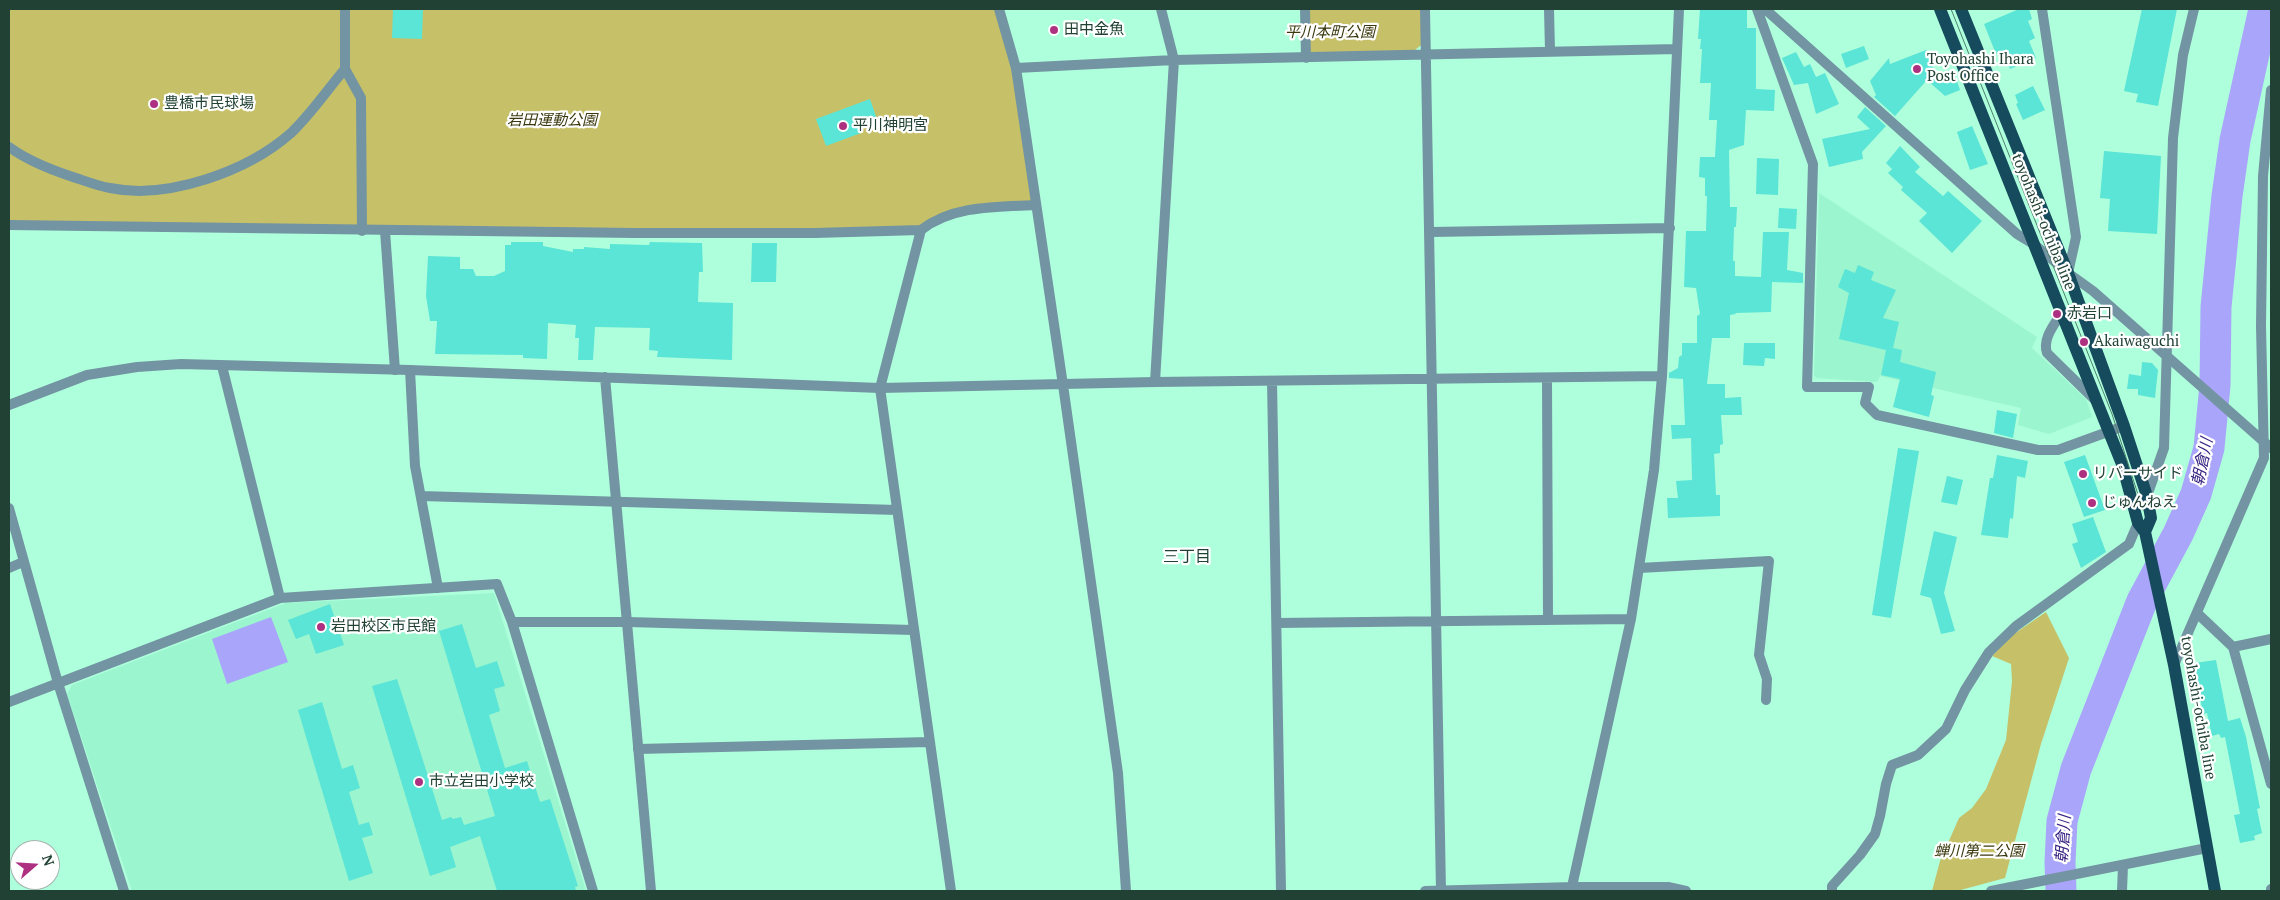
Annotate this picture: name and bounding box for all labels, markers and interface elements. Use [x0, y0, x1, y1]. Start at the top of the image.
place label: 田中金魚 [1064, 21, 1124, 39]
marker: 田中金魚 [1048, 24, 1060, 36]
park label: 平川本町公園 [1285, 24, 1375, 42]
place label: Toyohashi Ihara Post Office [1927, 51, 2034, 86]
marker: Toyohashi Ihara Post Office [1911, 63, 1923, 75]
place label: 豊橋市民球場 [164, 95, 254, 113]
marker: 豊橋市民球場 [148, 98, 160, 110]
park label: 岩田運動公園 [507, 112, 597, 130]
place label: 平川神明宮 [853, 117, 928, 135]
marker: 平川神明宮 [837, 120, 849, 132]
street label: toyohashi-ochiba line [2007, 151, 2079, 293]
place label: 赤岩口 [2067, 305, 2112, 323]
marker: 赤岩口 [2051, 308, 2063, 320]
place label: Akaiwaguchi [2094, 333, 2179, 351]
marker: Akaiwaguchi [2078, 336, 2090, 348]
water label: 朝倉川 [2189, 437, 2217, 487]
place label: リバーサイド [2093, 465, 2183, 483]
marker: リバーサイド [2077, 468, 2089, 480]
place label: じゅんねえ [2102, 494, 2177, 512]
marker: じゅんねえ [2086, 497, 2098, 509]
district label: 三丁目 [1163, 547, 1211, 567]
place label: 岩田校区市民館 [331, 618, 436, 636]
marker: 岩田校区市民館 [315, 621, 327, 633]
street label: toyohashi-ochiba line [2177, 635, 2219, 781]
place label: 市立岩田小学校 [429, 773, 534, 791]
marker: 市立岩田小学校 [413, 776, 425, 788]
water label: 朝倉川 [2053, 814, 2075, 864]
north arrow [10, 840, 60, 890]
park label: 蝉川第二公園 [1934, 843, 2024, 861]
text: N [38, 852, 59, 868]

